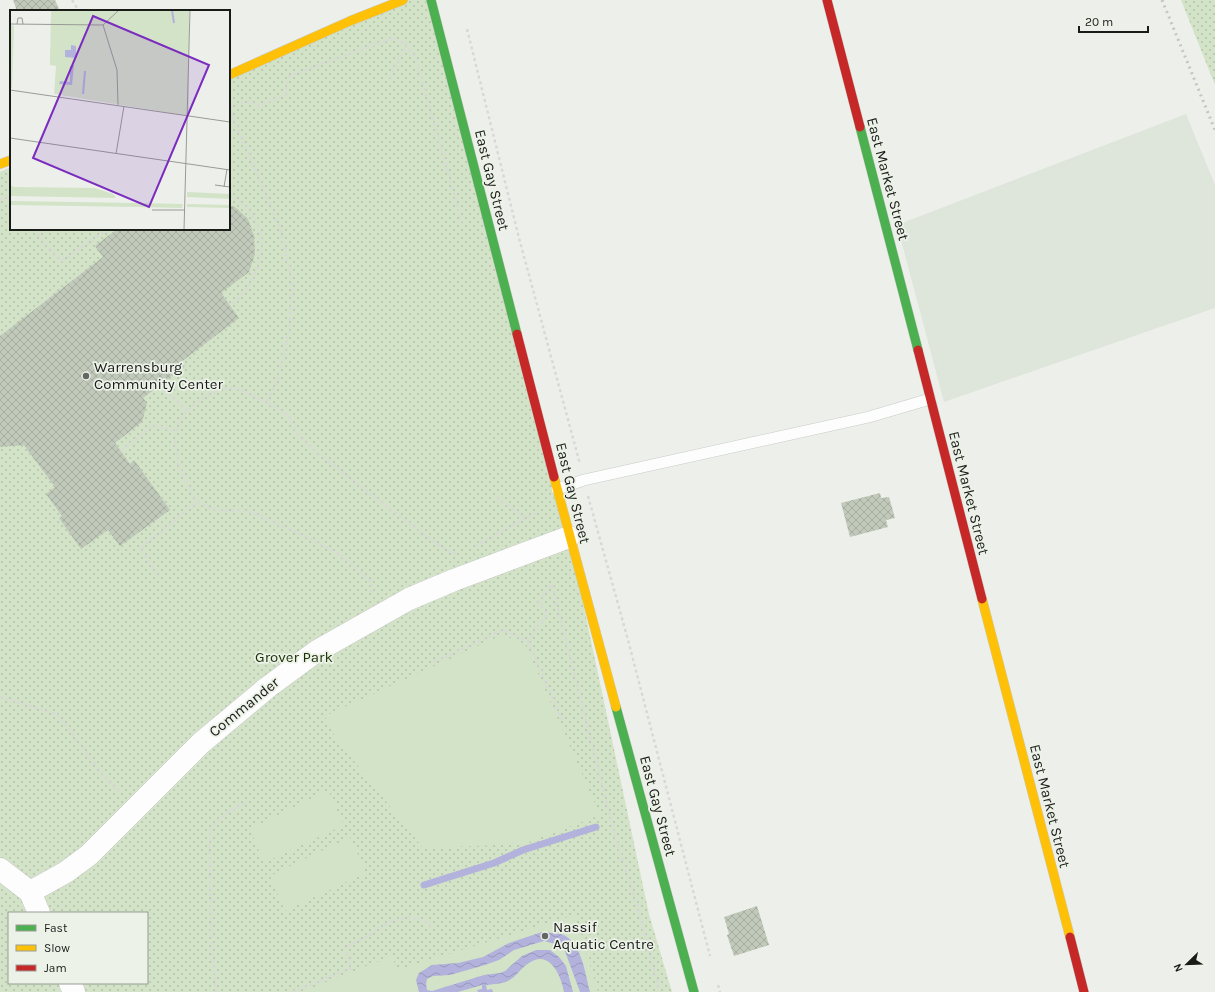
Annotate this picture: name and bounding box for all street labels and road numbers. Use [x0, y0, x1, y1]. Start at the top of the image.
street label: East Market Street [863, 115, 913, 243]
street label: East Gay Street [471, 128, 513, 233]
street label: East Market Street [945, 429, 993, 557]
street label: East Gay Street [552, 441, 594, 546]
street label: Commander [205, 673, 283, 741]
street label: East Market Street [1026, 742, 1074, 870]
street label: East Gay Street [636, 754, 680, 859]

